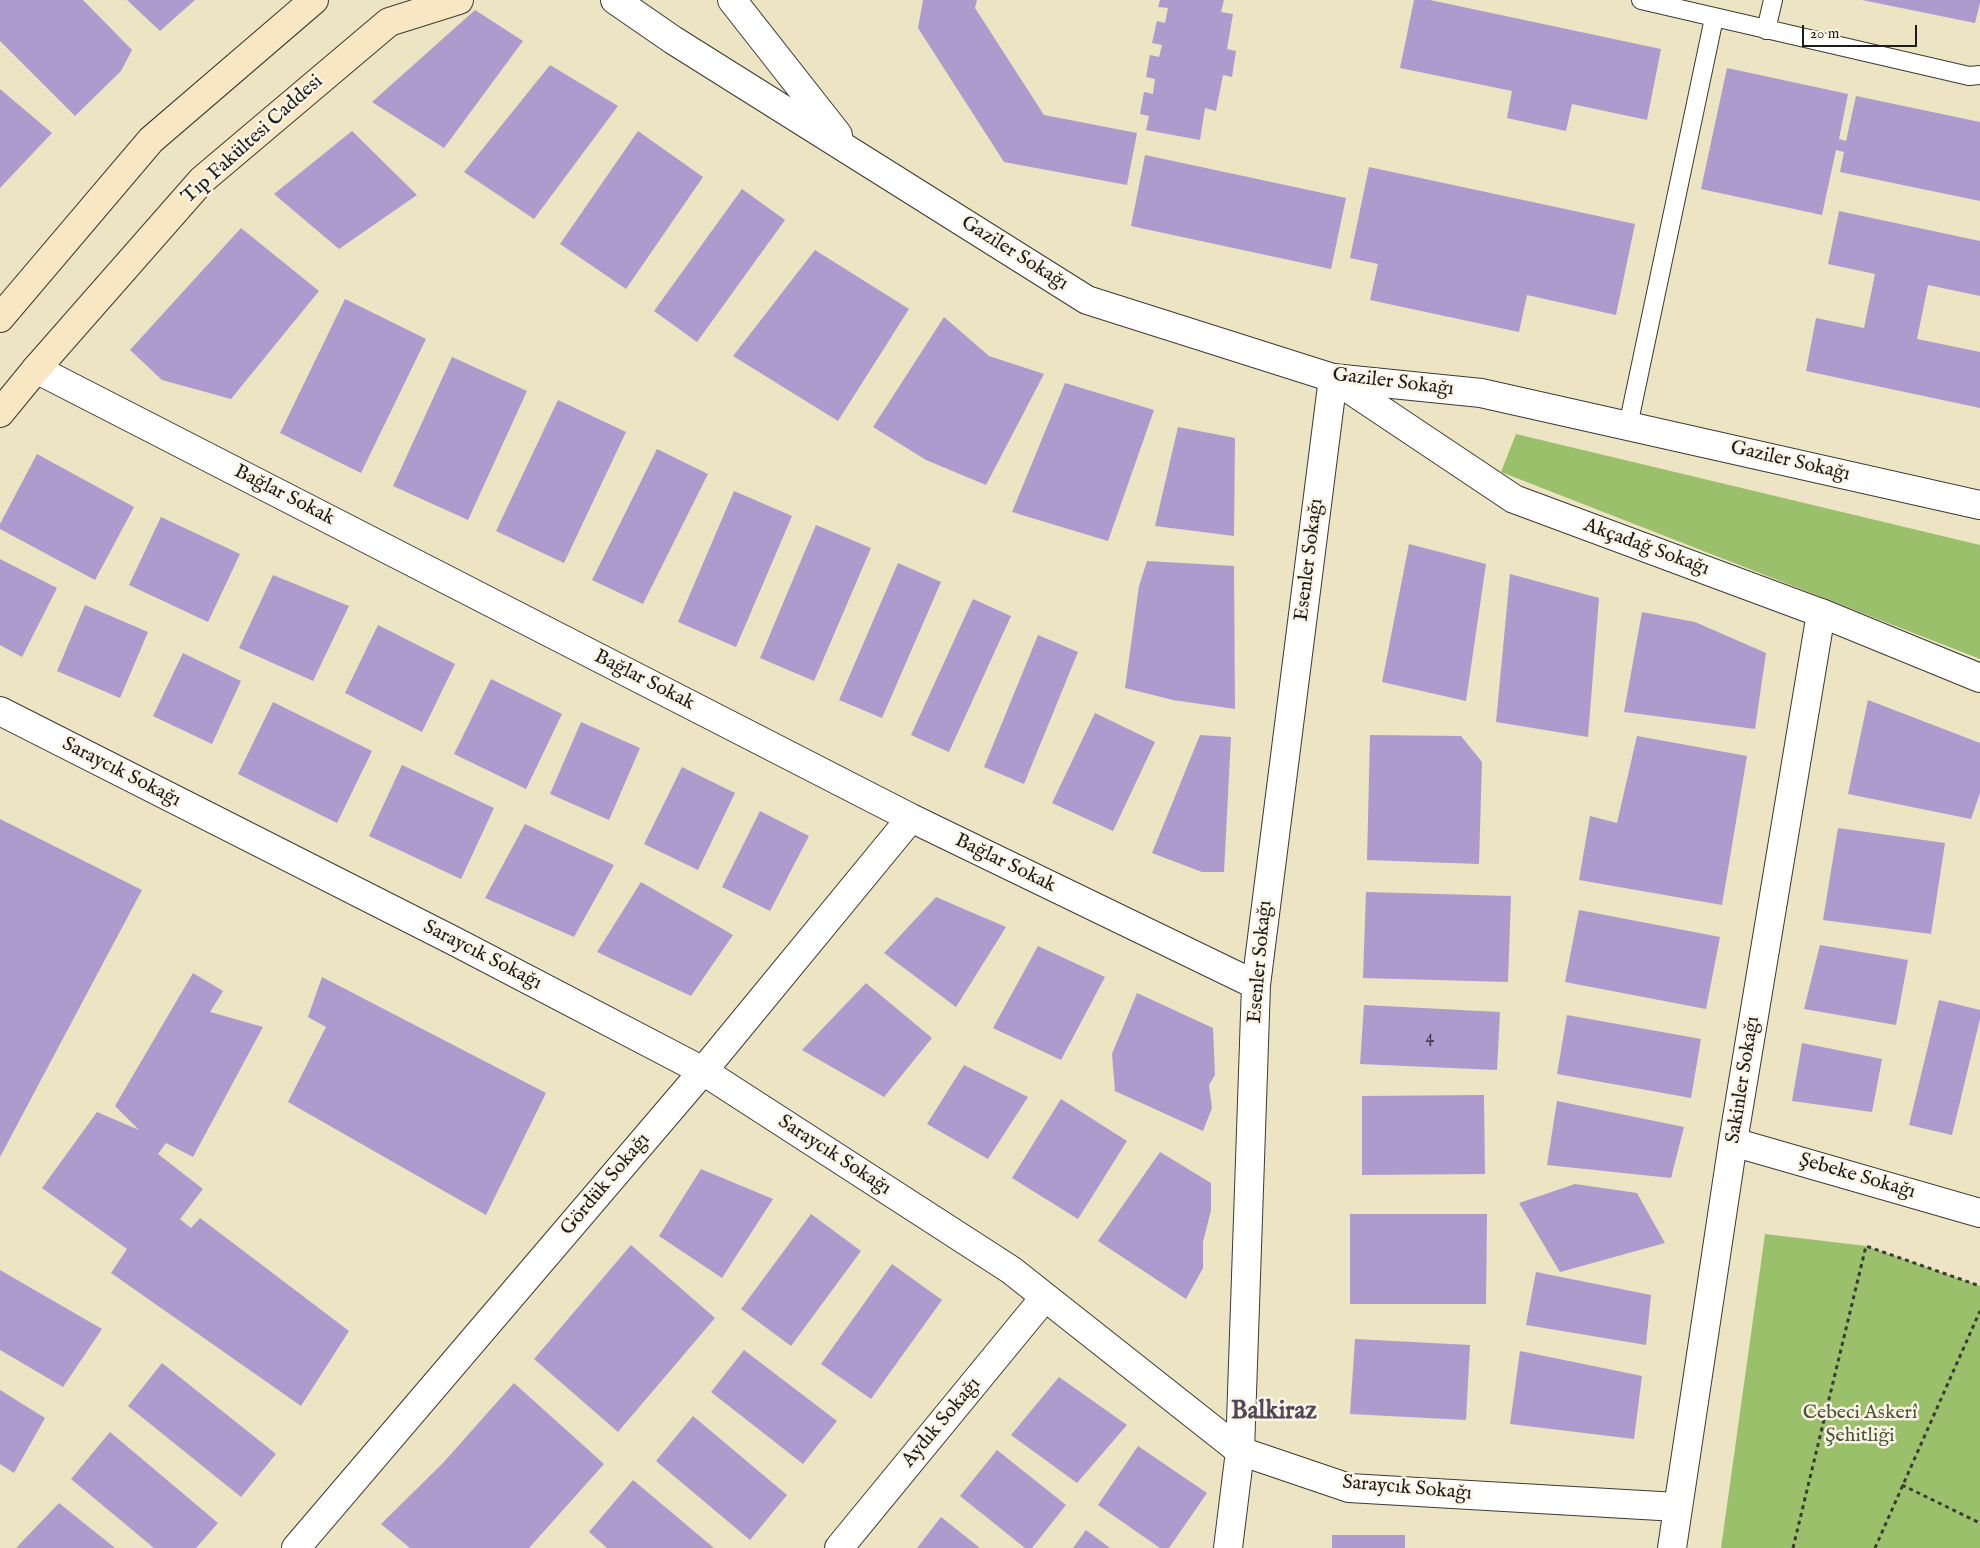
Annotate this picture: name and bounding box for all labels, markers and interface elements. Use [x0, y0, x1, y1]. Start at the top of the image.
scale bar [1805, 15, 1920, 47]
text: 20 m [1810, 24, 1839, 43]
street label: Tıp Fakültesi Caddesi [178, 70, 328, 210]
street label: Gaziler Sokağı [956, 212, 1072, 296]
street label: Gaziler Sokağı [1331, 364, 1455, 402]
street label: Gaziler Sokağı [1728, 437, 1852, 487]
street label: Bağlar Sokak [230, 460, 338, 532]
street label: Esenler Sokağı [1291, 497, 1329, 623]
street label: Akçadağ Sokağı [1580, 514, 1712, 582]
street label: Bağlar Sokak [590, 645, 698, 717]
street label: Saraycık Sokağı [58, 733, 184, 813]
street label: Bağlar Sokak [951, 829, 1059, 899]
street label: Esenler Sokağı [1244, 899, 1278, 1025]
street label: Saraycık Sokağı [419, 916, 545, 996]
street label: Sakinler Sokağı [1722, 1015, 1766, 1145]
house number: 4 [1426, 1027, 1434, 1049]
street label: Saraycık Sokağı [773, 1111, 895, 1201]
street label: Gördük Sokağı [556, 1129, 656, 1241]
street label: Şebeke Sokağı [1796, 1149, 1918, 1205]
street label: Aydık Sokağı [897, 1373, 987, 1473]
district label: Balkiraz [1231, 1398, 1317, 1428]
park label: Cebeci Askerî Şehitliği [1803, 1402, 1917, 1449]
street label: Saraycık Sokağı [1341, 1471, 1473, 1507]

